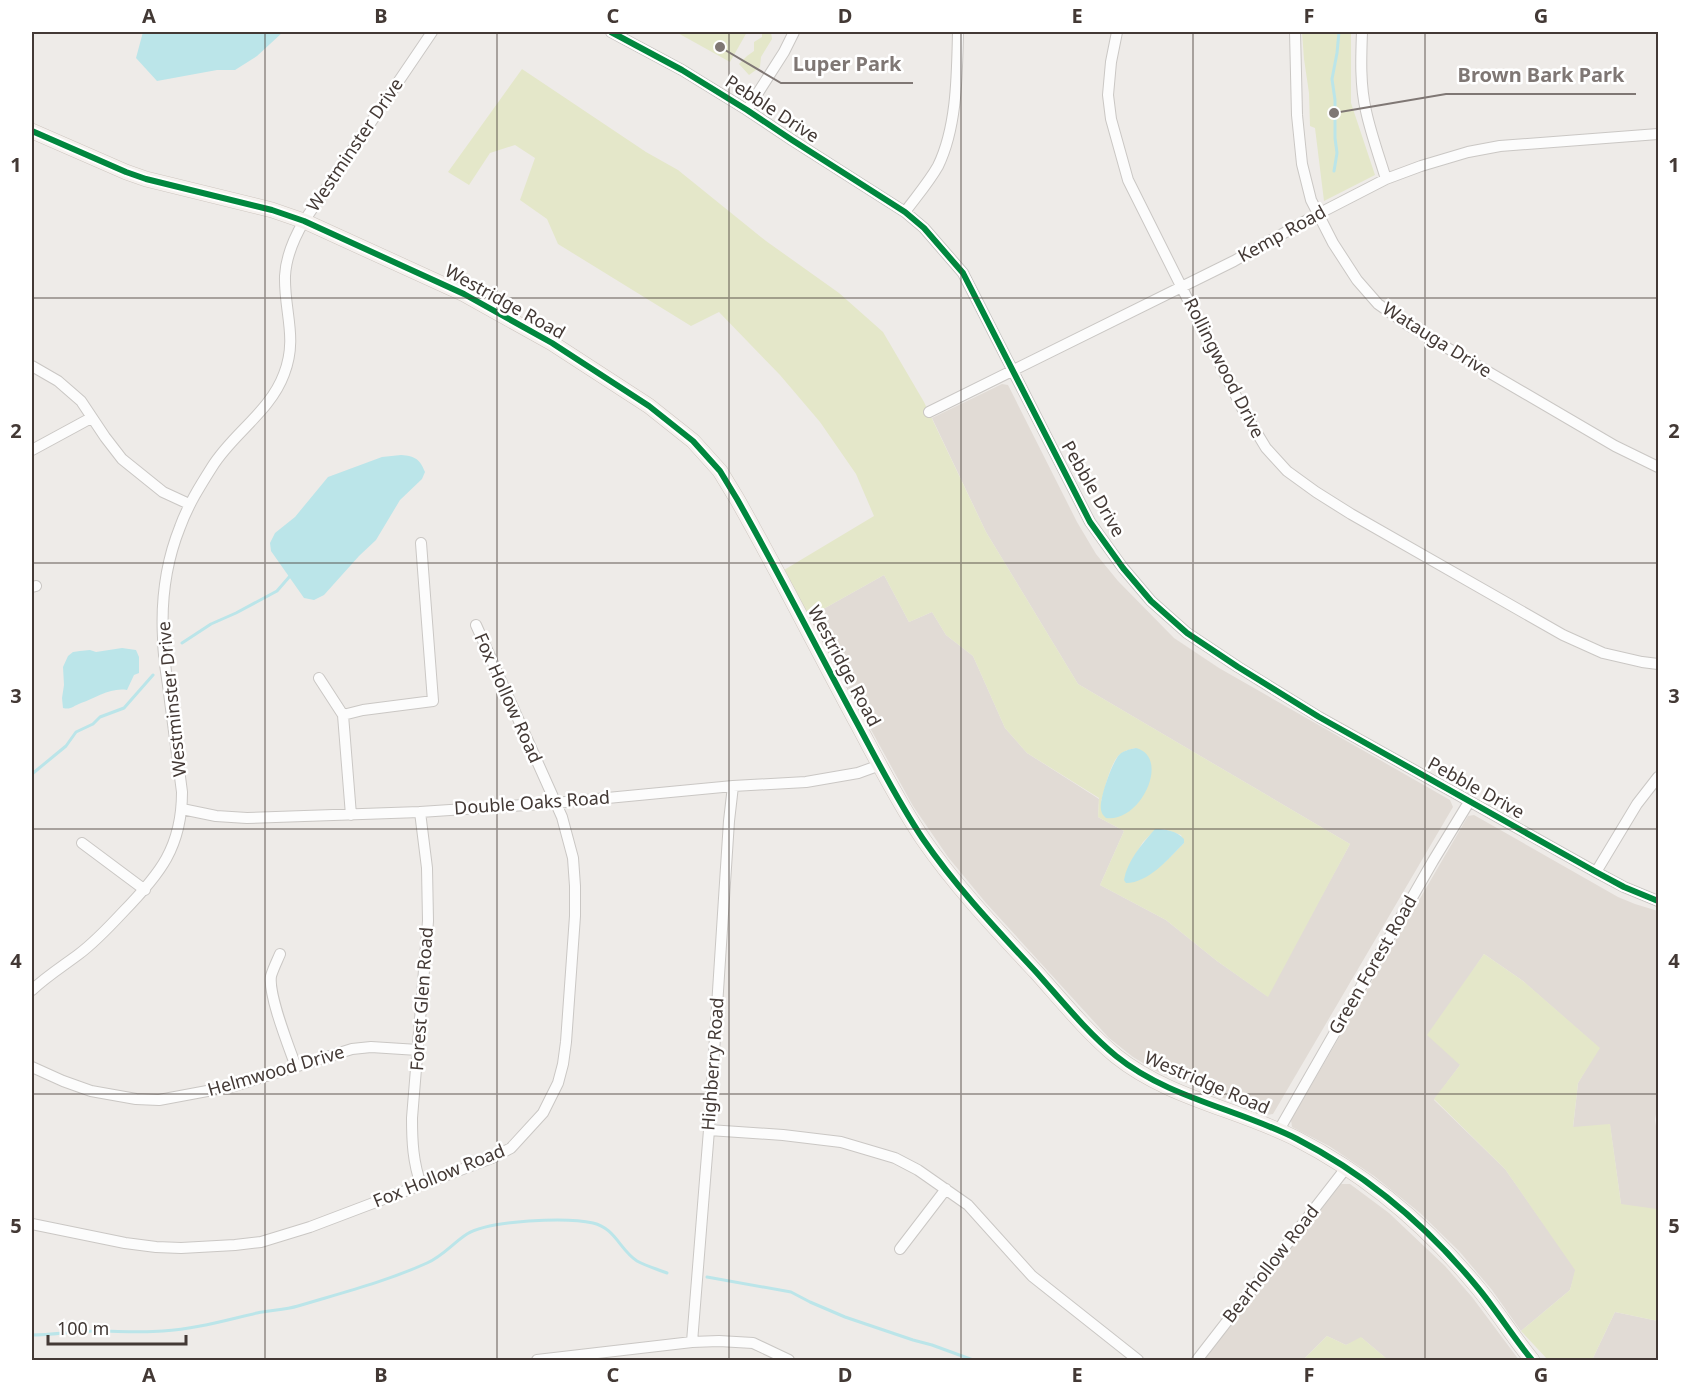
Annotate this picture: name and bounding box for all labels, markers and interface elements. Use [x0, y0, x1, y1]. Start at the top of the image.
text: A [142, 2, 156, 29]
text: B [374, 2, 388, 29]
text: C [607, 2, 620, 29]
text: D [838, 2, 852, 29]
text: E [1071, 2, 1083, 29]
text: F [1304, 2, 1314, 29]
text: G [1534, 2, 1548, 29]
callout: Luper Park [781, 45, 913, 83]
text: Luper Park [793, 50, 902, 77]
callout: Brown Bark Park [1446, 56, 1636, 94]
text: Brown Bark Park [1458, 61, 1625, 88]
street label: Pebble Drive [721, 69, 824, 147]
street label: Westminster Drive [301, 73, 408, 216]
text: 1 [10, 151, 22, 178]
text: 1 [1668, 151, 1680, 178]
street label: Kemp Road [1233, 199, 1330, 267]
street label: Westridge Road [441, 258, 570, 344]
street label: Rollingwood Drive [1179, 293, 1271, 442]
street label: Watauga Drive [1378, 296, 1497, 382]
text: 2 [10, 417, 22, 444]
text: 2 [1668, 417, 1680, 444]
street label: Pebble Drive [1057, 436, 1131, 541]
street label: Westridge Road [803, 601, 887, 730]
street label: Westminster Drive [151, 620, 191, 778]
street label: Fox Hollow Road [469, 629, 548, 767]
text: 3 [10, 682, 22, 709]
text: 3 [1668, 682, 1680, 709]
street label: Pebble Drive [1424, 751, 1529, 824]
street label: Double Oaks Road [453, 785, 611, 819]
street label: Green Forest Road [1323, 891, 1422, 1038]
street label: Forest Glen Road [404, 926, 438, 1072]
text: 4 [10, 947, 22, 974]
text: 4 [1668, 947, 1680, 974]
street label: Highberry Road [695, 997, 729, 1131]
street label: Helmwood Drive [205, 1039, 347, 1101]
street label: Westridge Road [1141, 1045, 1274, 1119]
street label: Fox Hollow Road [369, 1138, 508, 1212]
street label: Bearhollow Road [1217, 1200, 1324, 1327]
text: 5 [10, 1212, 22, 1239]
text: 5 [1668, 1212, 1680, 1239]
scale bar [48, 1308, 186, 1346]
text: 100 m [57, 1316, 109, 1340]
text: A [142, 1361, 156, 1388]
text: B [374, 1361, 388, 1388]
text: C [607, 1361, 620, 1388]
text: D [838, 1361, 852, 1388]
text: E [1071, 1361, 1083, 1388]
text: F [1304, 1361, 1314, 1388]
text: G [1534, 1361, 1548, 1388]

